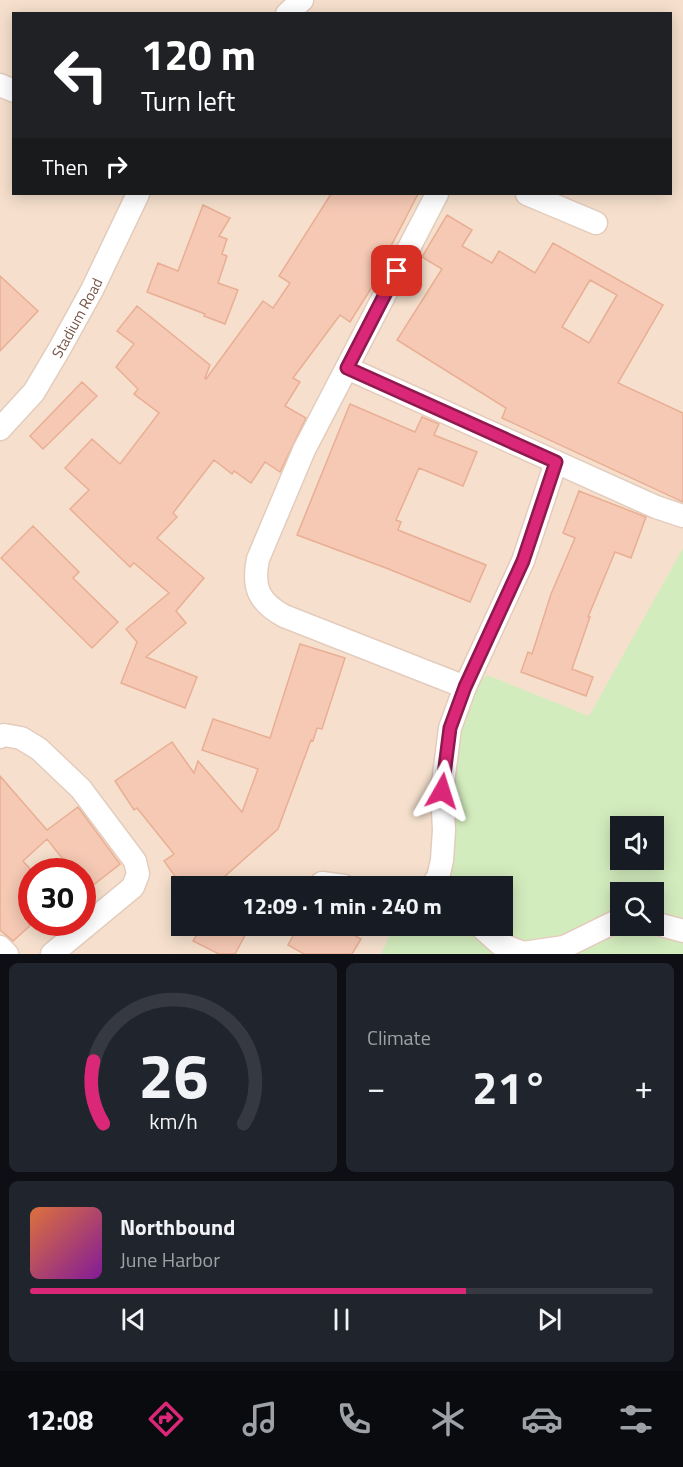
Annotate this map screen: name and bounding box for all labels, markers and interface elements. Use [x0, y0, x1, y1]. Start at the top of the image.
text: 120 m [141, 22, 256, 86]
icon: left [42, 36, 120, 114]
text: Turn left [141, 80, 235, 121]
text: Then [42, 150, 88, 184]
icon: right [100, 150, 133, 183]
pin [371, 245, 422, 296]
icon: arrive [380, 254, 413, 287]
street label: Stadium Road [45, 274, 108, 362]
position arrow [410, 759, 474, 823]
map controls [610, 816, 664, 936]
button: sound [610, 816, 664, 870]
speed limit sign: 30 [18, 858, 96, 936]
button: search [610, 882, 664, 936]
text: 12:09 · 1 min · 240 m [242, 889, 442, 923]
text: Climate [367, 1022, 431, 1053]
text: 26 [138, 1027, 208, 1122]
text: 21° [472, 1053, 548, 1121]
text: − [367, 1062, 385, 1112]
text: + [635, 1062, 653, 1112]
text: km/h [149, 1106, 197, 1138]
text: Northbound [120, 1210, 235, 1244]
text: June Harbor [120, 1244, 220, 1275]
icon: previous [117, 1303, 150, 1336]
icon: pause [325, 1303, 358, 1336]
icon: next [533, 1303, 566, 1336]
icon: directions [145, 1398, 187, 1440]
icon: music [239, 1398, 281, 1440]
icon: phone [333, 1398, 375, 1440]
icon: climate [427, 1398, 469, 1440]
icon: car [521, 1398, 563, 1440]
icon: filters [615, 1398, 657, 1440]
text: 12:08 [26, 1399, 93, 1440]

